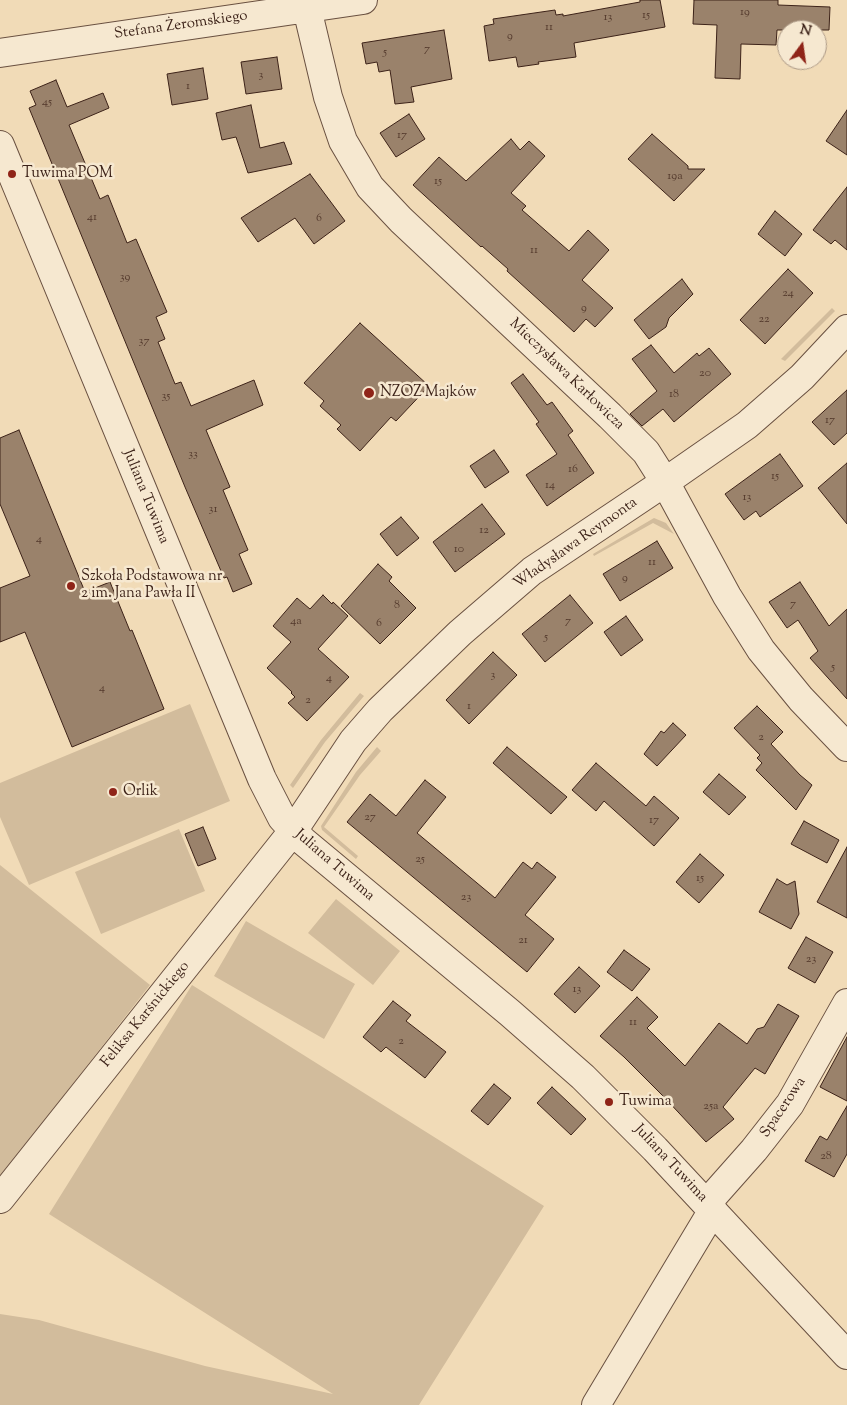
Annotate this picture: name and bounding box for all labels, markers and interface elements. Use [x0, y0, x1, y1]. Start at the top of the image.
house number: 19 [740, 6, 750, 20]
street label: Stefana Żeromskiego [113, 8, 249, 44]
house number: 15 [642, 9, 650, 23]
house number: 13 [604, 11, 612, 25]
north arrow [777, 20, 827, 70]
text: N [798, 20, 813, 42]
house number: 11 [545, 21, 553, 35]
house number: 9 [507, 30, 513, 44]
house number: 7 [424, 43, 430, 57]
house number: 5 [383, 46, 387, 60]
house number: 3 [259, 69, 263, 83]
house number: 1 [186, 80, 190, 94]
house number: 45 [42, 96, 52, 110]
house number: 17 [397, 129, 407, 143]
place label: Tuwima POM [22, 165, 113, 183]
marker: Tuwima POM [6, 168, 18, 180]
house number: 19a [667, 170, 683, 184]
house number: 15 [434, 175, 442, 189]
house number: 41 [87, 211, 97, 225]
house number: 6 [316, 212, 322, 226]
house number: 11 [530, 244, 538, 258]
house number: 39 [120, 271, 130, 285]
house number: 24 [782, 287, 794, 301]
house number: 9 [581, 302, 587, 316]
house number: 22 [758, 313, 770, 327]
street label: Mieczysława Karłowicza [505, 315, 627, 435]
house number: 37 [139, 335, 149, 349]
house number: 20 [699, 367, 711, 381]
place label: NZOZ Majków [380, 384, 476, 402]
marker: NZOZ Majków [362, 386, 376, 400]
house number: 18 [669, 388, 679, 402]
house number: 35 [162, 390, 170, 404]
house number: 17 [825, 414, 835, 428]
street label: Juliana Tuwima [118, 447, 172, 547]
house number: 33 [188, 448, 198, 462]
house number: 16 [568, 463, 578, 477]
house number: 15 [771, 470, 779, 484]
house number: 14 [545, 479, 555, 493]
house number: 13 [743, 491, 751, 505]
street label: Władysława Reymonta [511, 494, 641, 594]
house number: 31 [209, 503, 217, 517]
house number: 12 [479, 524, 489, 538]
house number: 4 [36, 533, 42, 547]
house number: 10 [454, 543, 464, 557]
house number: 11 [648, 556, 656, 570]
place label: Szkoła Podstawowa nr 2 im. Jana Pawła II [81, 568, 222, 603]
house number: 9 [622, 572, 628, 586]
marker: Szkoła Podstawowa nr 2 im. Jana Pawła II [65, 580, 77, 592]
house number: 7 [790, 598, 796, 612]
house number: 8 [394, 599, 400, 613]
house number: 4a [290, 615, 302, 629]
house number: 7 [565, 615, 571, 629]
house number: 6 [376, 617, 382, 631]
house number: 5 [544, 631, 548, 645]
house number: 5 [831, 661, 835, 675]
house number: 3 [491, 669, 495, 683]
house number: 4 [326, 672, 332, 686]
house number: 4 [99, 682, 105, 696]
house number: 2 [305, 694, 311, 708]
house number: 1 [467, 700, 471, 714]
house number: 2 [758, 731, 764, 745]
place label: Orlik [123, 783, 158, 801]
marker: Orlik [107, 786, 119, 798]
house number: 27 [364, 811, 376, 825]
house number: 17 [649, 814, 659, 828]
street label: Juliana Tuwima [290, 826, 378, 906]
house number: 25 [415, 853, 425, 867]
house number: 15 [696, 872, 704, 886]
house number: 23 [461, 891, 471, 905]
house number: 21 [518, 934, 528, 948]
house number: 23 [806, 953, 816, 967]
street label: Feliksa Karśnickiego [98, 958, 194, 1072]
house number: 13 [573, 983, 581, 997]
house number: 11 [629, 1016, 637, 1030]
house number: 2 [398, 1035, 404, 1049]
street label: Spacerowa [757, 1074, 811, 1142]
place label: Tuwima [619, 1093, 672, 1111]
marker: Tuwima [603, 1096, 615, 1108]
house number: 25a [703, 1100, 719, 1114]
street label: Juliana Tuwima [629, 1121, 711, 1207]
house number: 28 [820, 1150, 832, 1164]

